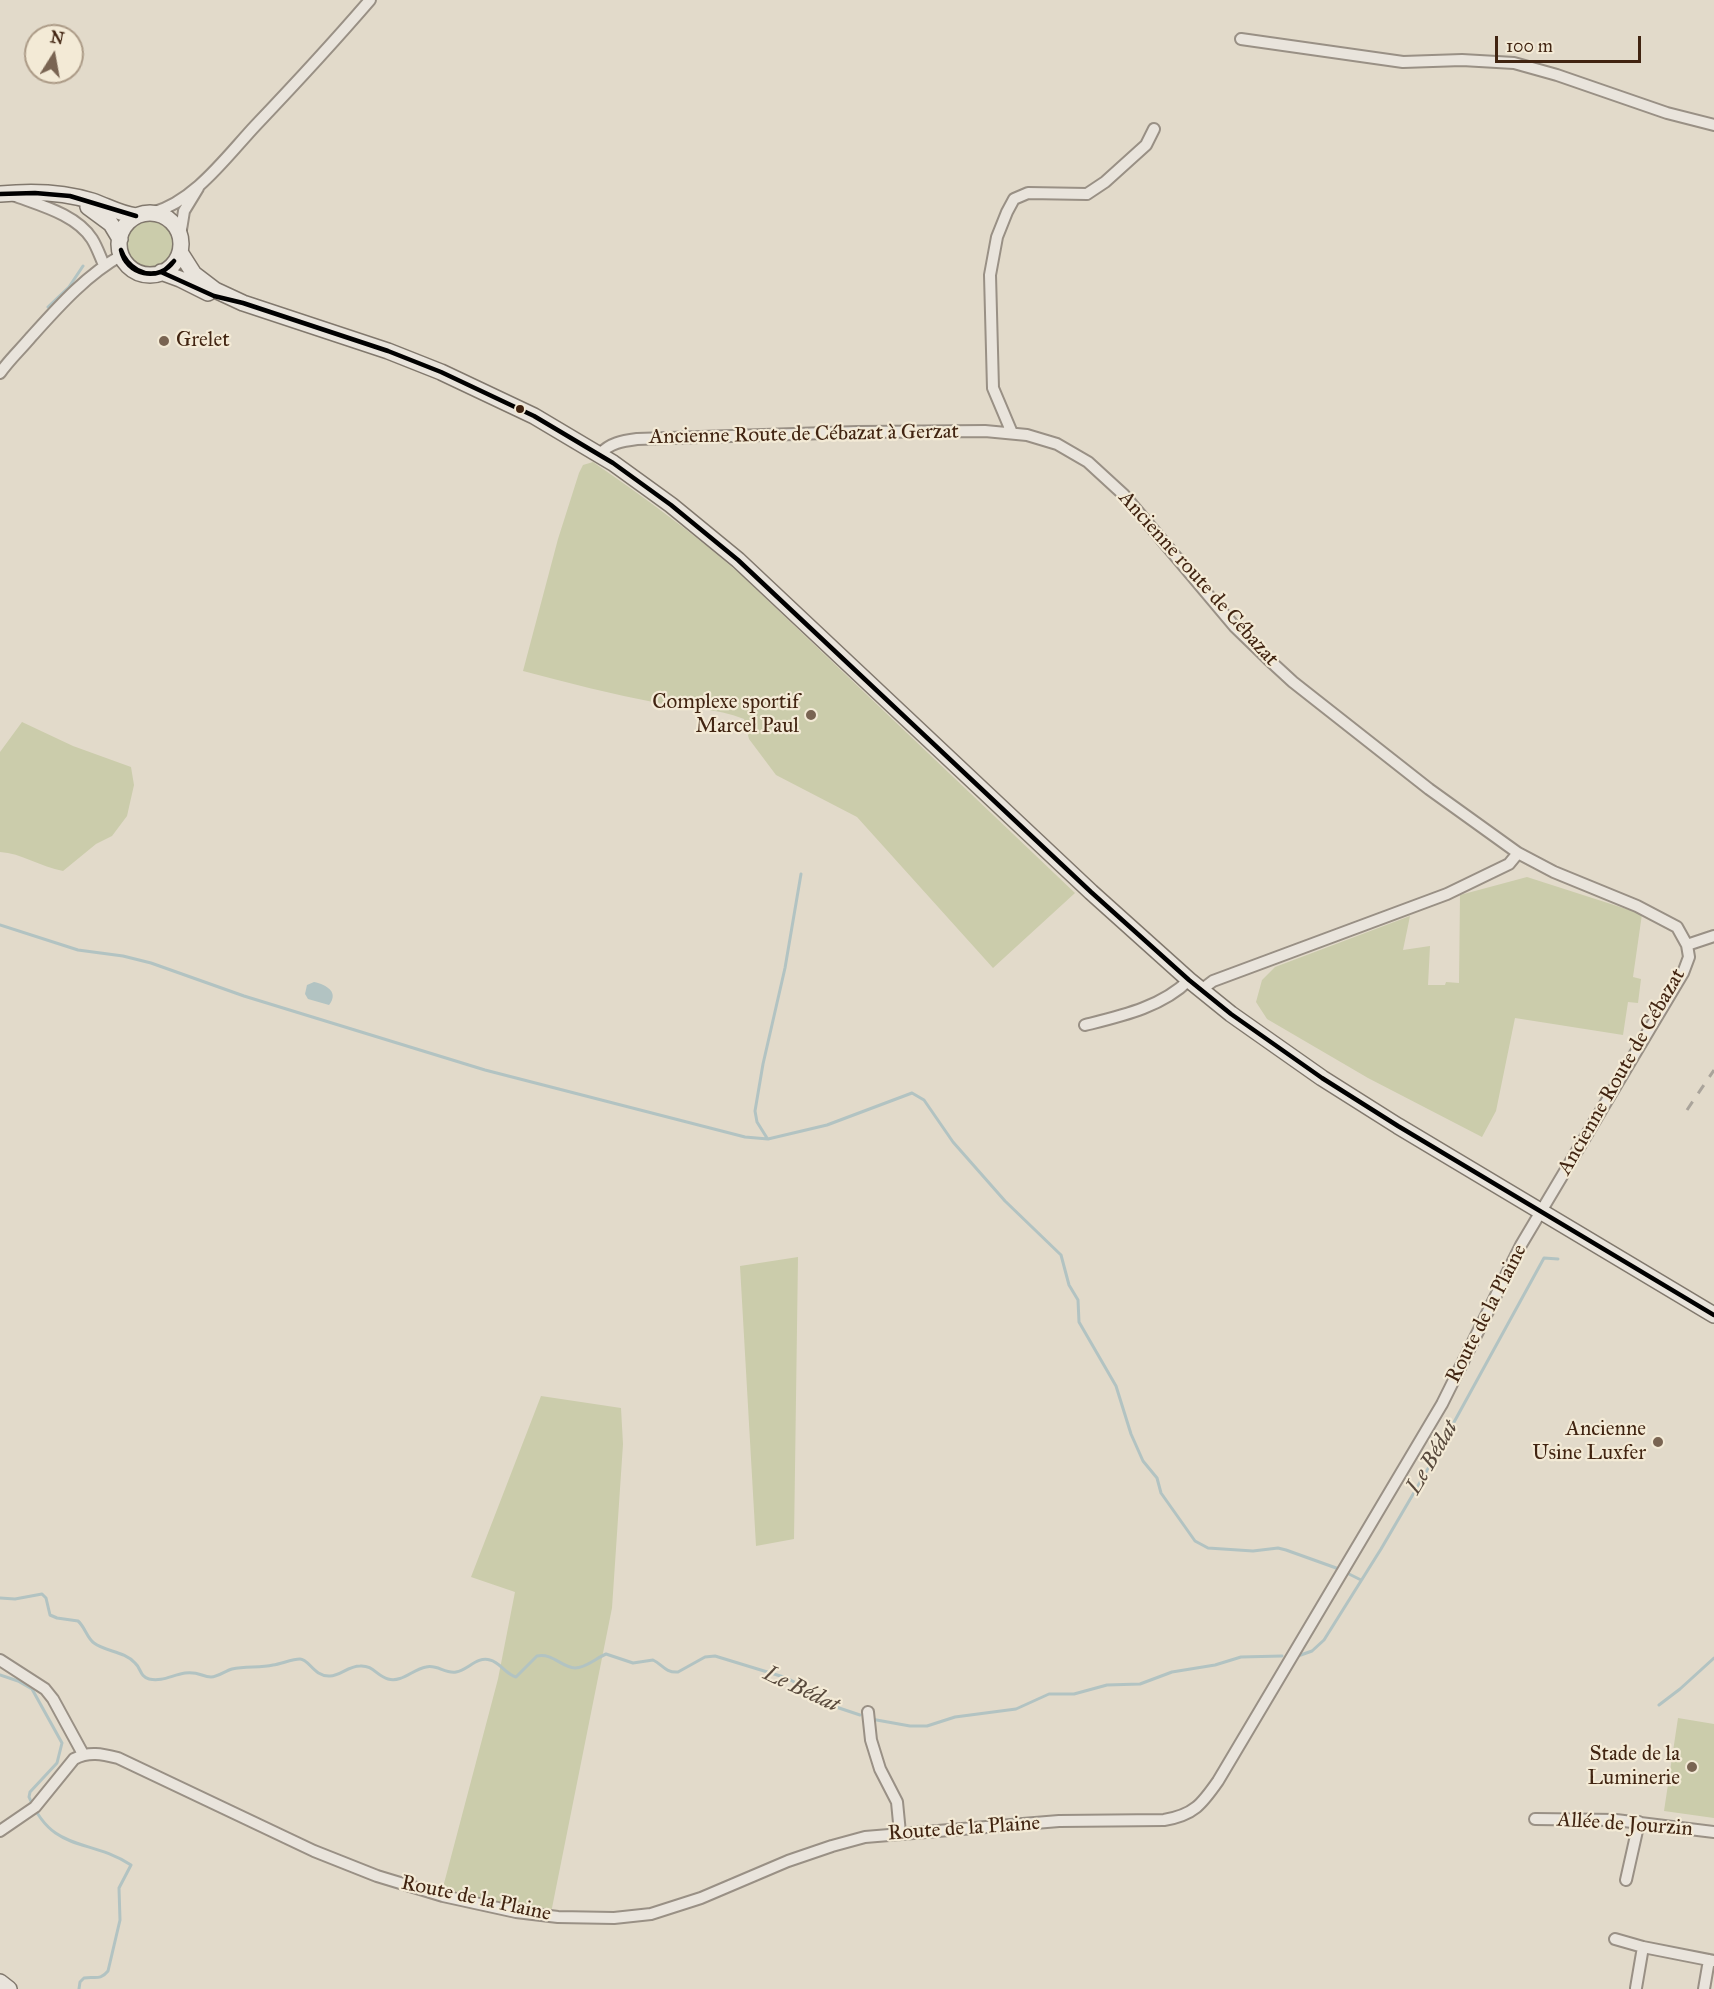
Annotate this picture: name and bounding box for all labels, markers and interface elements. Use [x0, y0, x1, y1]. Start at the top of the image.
north arrow [24, 24, 84, 84]
scale bar [1498, 24, 1644, 62]
text: N [49, 27, 66, 48]
text: 100 m [1506, 35, 1553, 57]
place label: Grelet [176, 328, 230, 354]
marker: Grelet [157, 334, 171, 348]
unlabelled marker [514, 403, 526, 415]
street label: Ancienne Route de Cébazat à Gerzat [649, 420, 959, 450]
street label: Ancienne route de Cébazat [1113, 486, 1283, 672]
place label: Complexe sportif Marcel Paul [652, 690, 799, 740]
marker: Complexe sportif Marcel Paul [804, 708, 818, 722]
street label: Ancienne Route de Cébazat [1553, 964, 1691, 1180]
street label: Route de la Plaine [1441, 1240, 1533, 1388]
water label: Le Bédat [1401, 1417, 1465, 1499]
place label: Ancienne Usine Luxfer [1532, 1417, 1646, 1467]
marker: Ancienne Usine Luxfer [1651, 1435, 1665, 1449]
water label: Le Bédat [759, 1661, 843, 1719]
place label: Stade de la Luminerie [1587, 1742, 1680, 1792]
marker: Stade de la Luminerie [1685, 1760, 1699, 1774]
street label: Allée de Jourzin [1556, 1808, 1694, 1842]
street label: Route de la Plaine [887, 1811, 1041, 1847]
street label: Route de la Plaine [399, 1871, 553, 1927]

